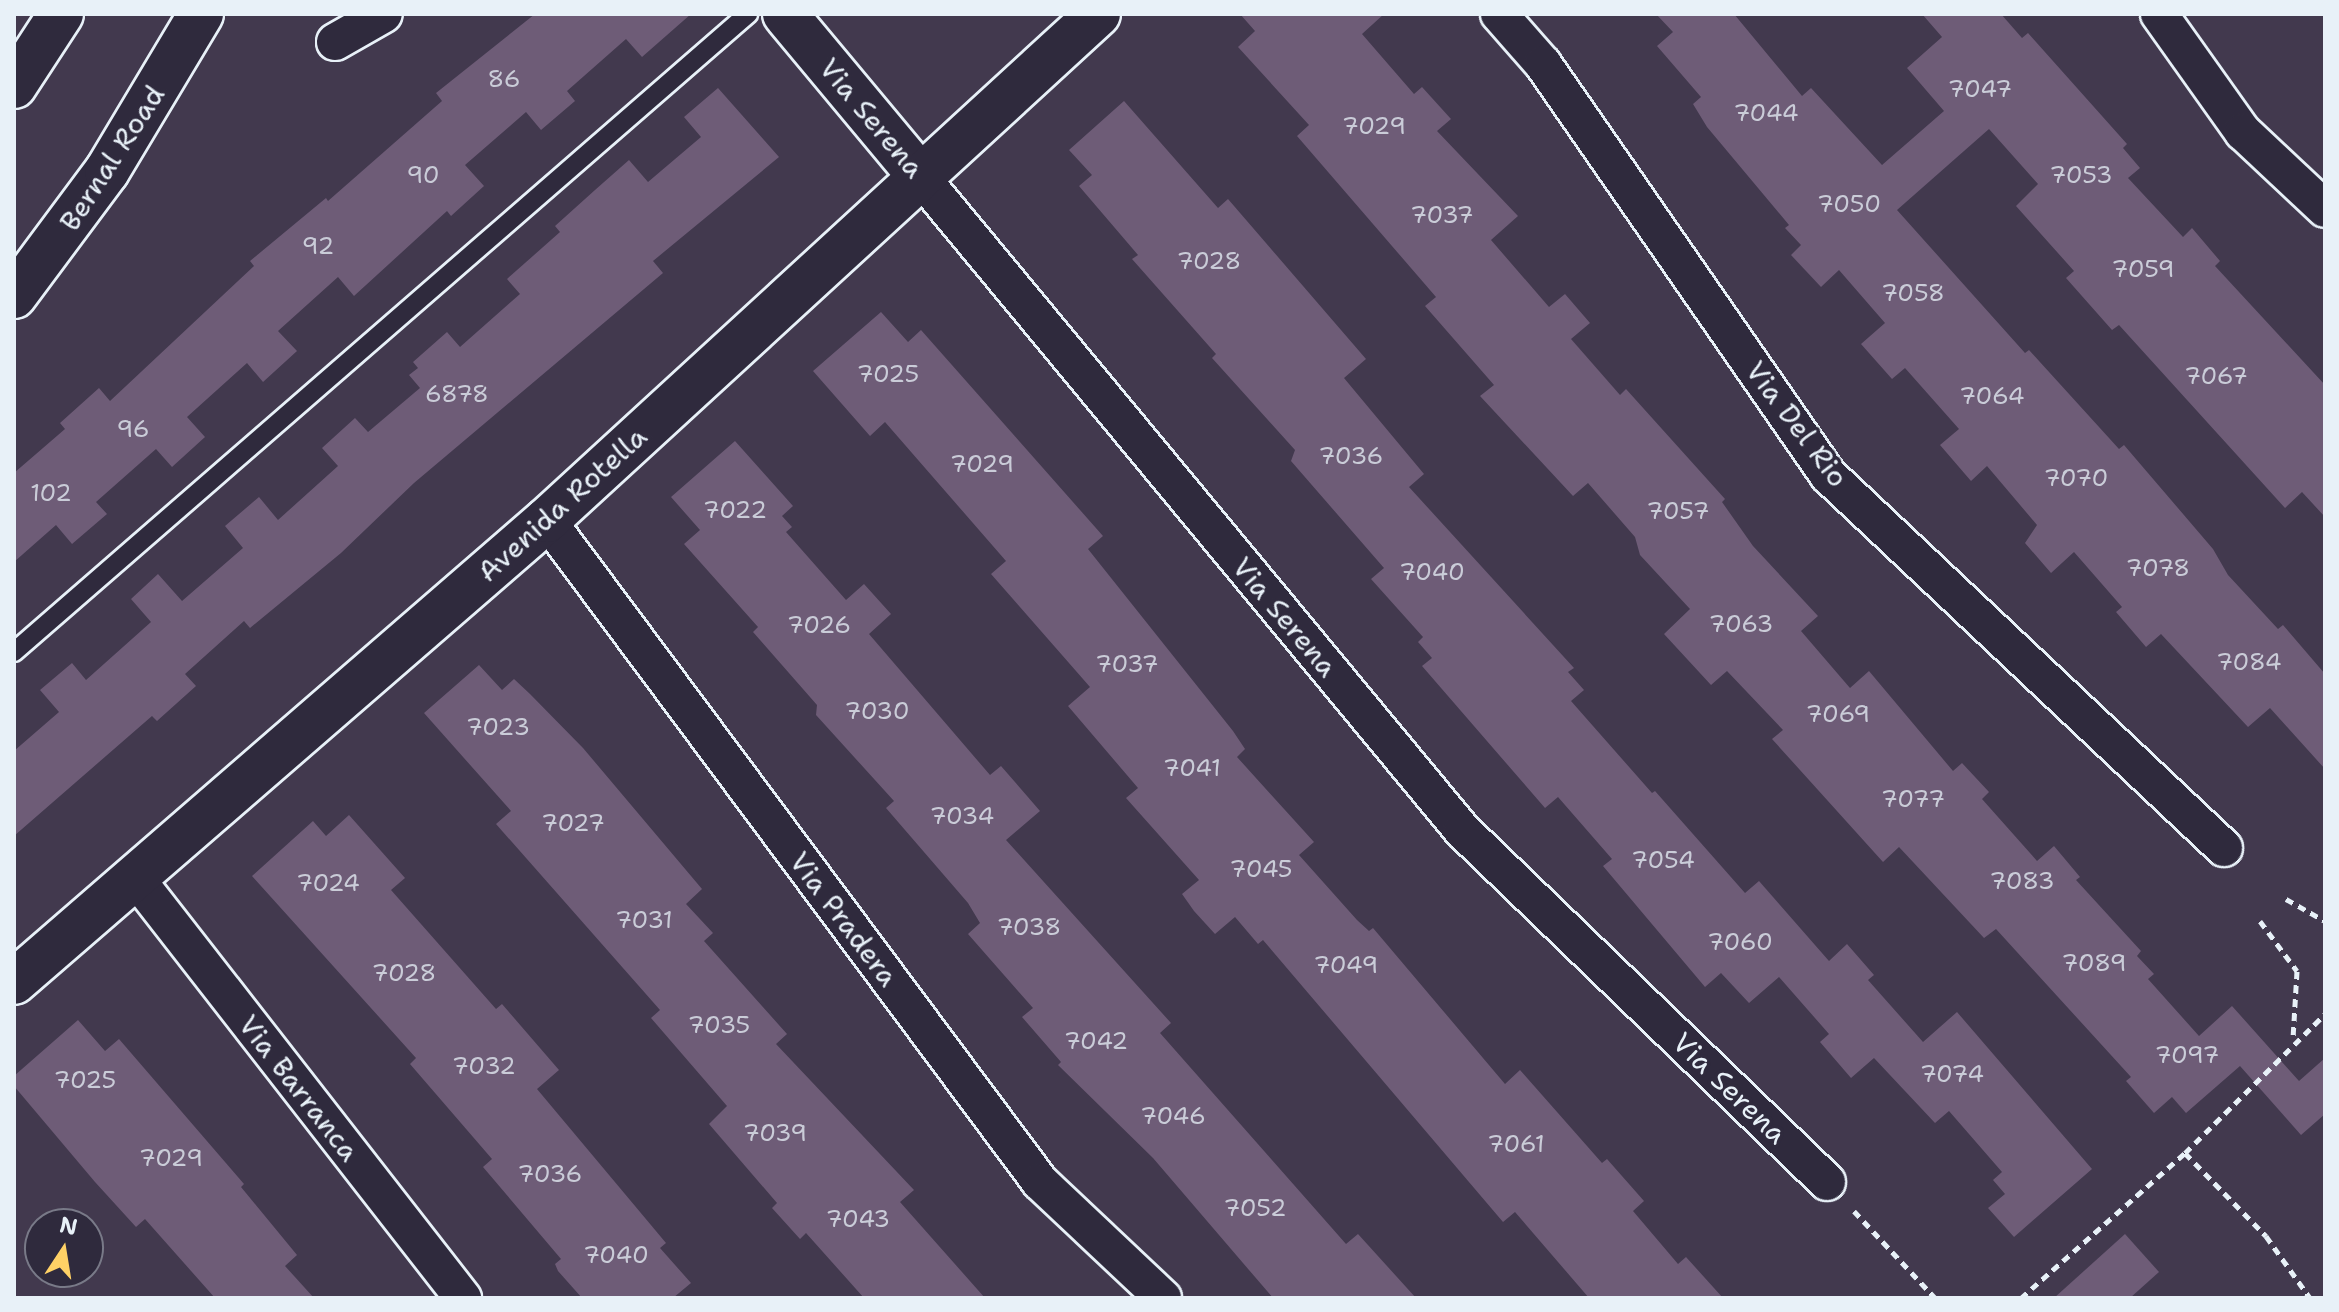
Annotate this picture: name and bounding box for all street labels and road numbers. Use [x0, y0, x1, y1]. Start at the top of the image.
street label: Via Serena [812, 51, 932, 185]
street label: Bernal Road [53, 79, 171, 237]
street label: Via Del Rio [1739, 354, 1855, 494]
street label: Avenida Rotella [471, 419, 653, 589]
street label: Via Serena [1225, 550, 1345, 684]
street label: Via Pradera [783, 845, 905, 993]
street label: Via Barranca [232, 1008, 366, 1168]
street label: Via Serena [1666, 1025, 1794, 1151]

